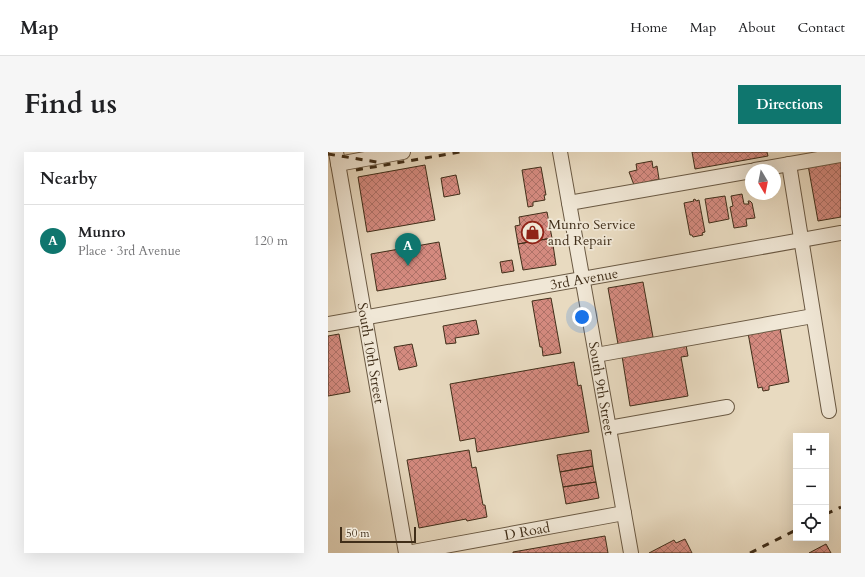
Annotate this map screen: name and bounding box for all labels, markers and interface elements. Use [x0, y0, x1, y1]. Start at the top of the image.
text: Map [20, 15, 59, 41]
text: Home [630, 18, 668, 37]
text: Map [690, 18, 716, 37]
text: About [738, 18, 775, 37]
text: Contact [797, 18, 845, 37]
text: Find us [24, 85, 117, 123]
button: Directions [738, 85, 841, 124]
north arrow [745, 164, 781, 200]
text: Nearby [40, 167, 97, 190]
place label: Munro Service and Repair [548, 215, 636, 250]
shop icon: Munro Service and Repair [520, 219, 546, 245]
text: Munro [78, 222, 126, 242]
text: A [48, 232, 58, 250]
text: 120 m [254, 232, 288, 250]
pin: A [395, 233, 421, 266]
text: Place · 3rd Avenue [78, 242, 181, 260]
street label: 3rd Avenue [548, 263, 620, 294]
street label: South 10th Street [353, 301, 389, 405]
your location [572, 307, 592, 327]
street label: South 9th Street [584, 340, 620, 437]
map controls [793, 433, 829, 541]
button: + [793, 433, 829, 469]
button: − [793, 469, 829, 505]
button: locate [793, 505, 829, 541]
street label: D Road [503, 517, 552, 544]
scale bar [340, 525, 416, 544]
text: 50 m [346, 526, 370, 541]

